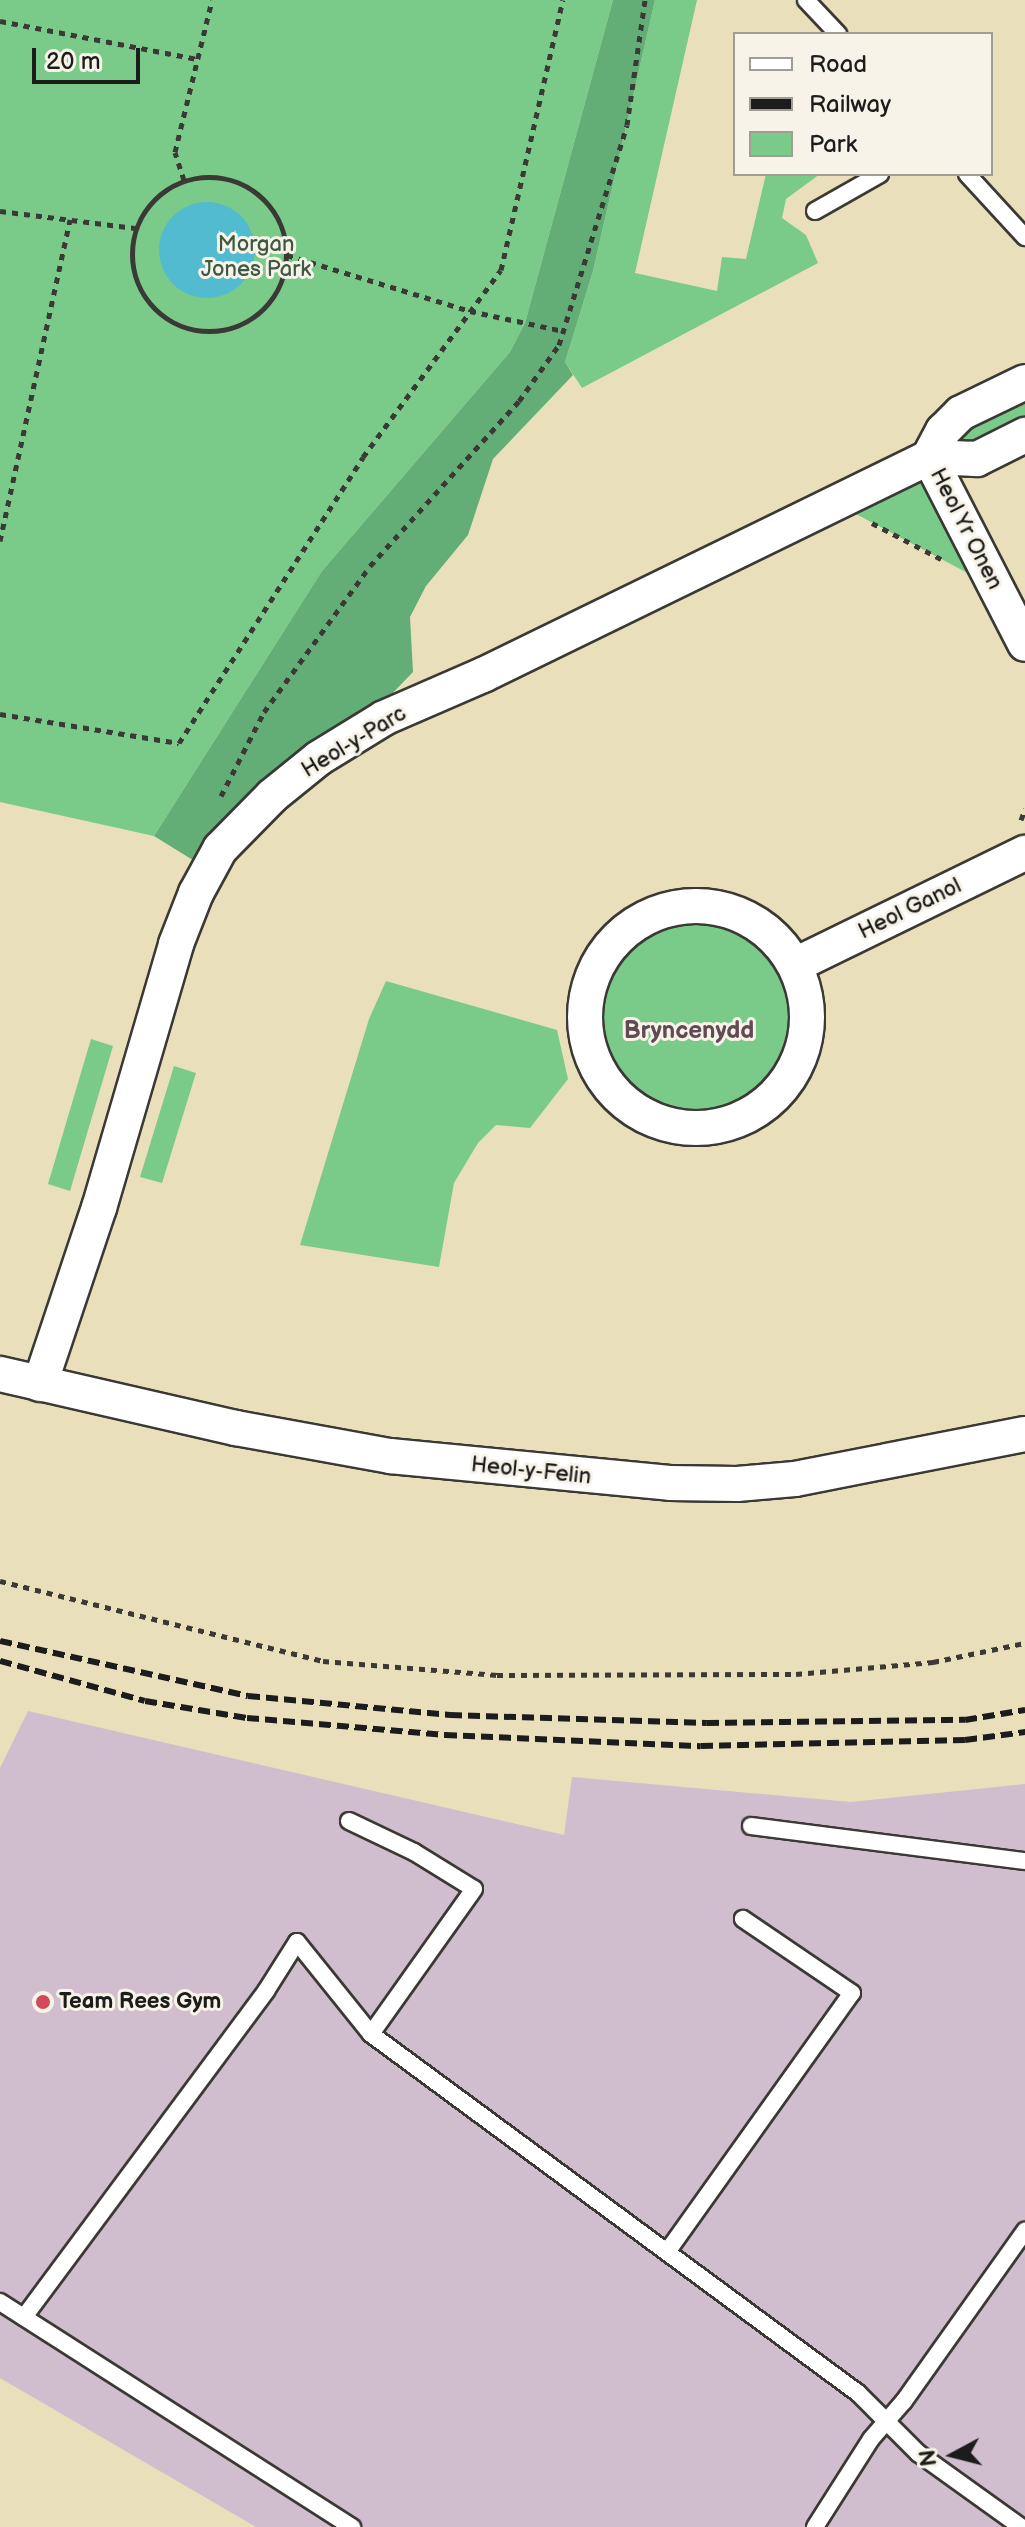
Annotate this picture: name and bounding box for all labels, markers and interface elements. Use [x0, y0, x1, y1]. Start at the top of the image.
scale bar [36, 32, 144, 82]
legend [733, 32, 993, 176]
text: 20 m [46, 47, 101, 76]
text: Road [809, 50, 867, 79]
text: Railway [809, 90, 891, 119]
text: Park [809, 130, 857, 159]
park label: Morgan Jones Park [201, 231, 311, 282]
street label: Heol Yr Onen [924, 463, 1008, 595]
street label: Heol-y-Parc [297, 701, 411, 783]
street label: Heol Ganol [854, 873, 966, 945]
district label: Bryncenydd [624, 1017, 754, 1045]
street label: Heol-y-Felin [470, 1452, 592, 1490]
place label: Team Rees Gym [59, 1989, 221, 2015]
marker: Team Rees Gym [34, 1993, 52, 2011]
north arrow [913, 2415, 993, 2495]
text: N [914, 2448, 943, 2468]

